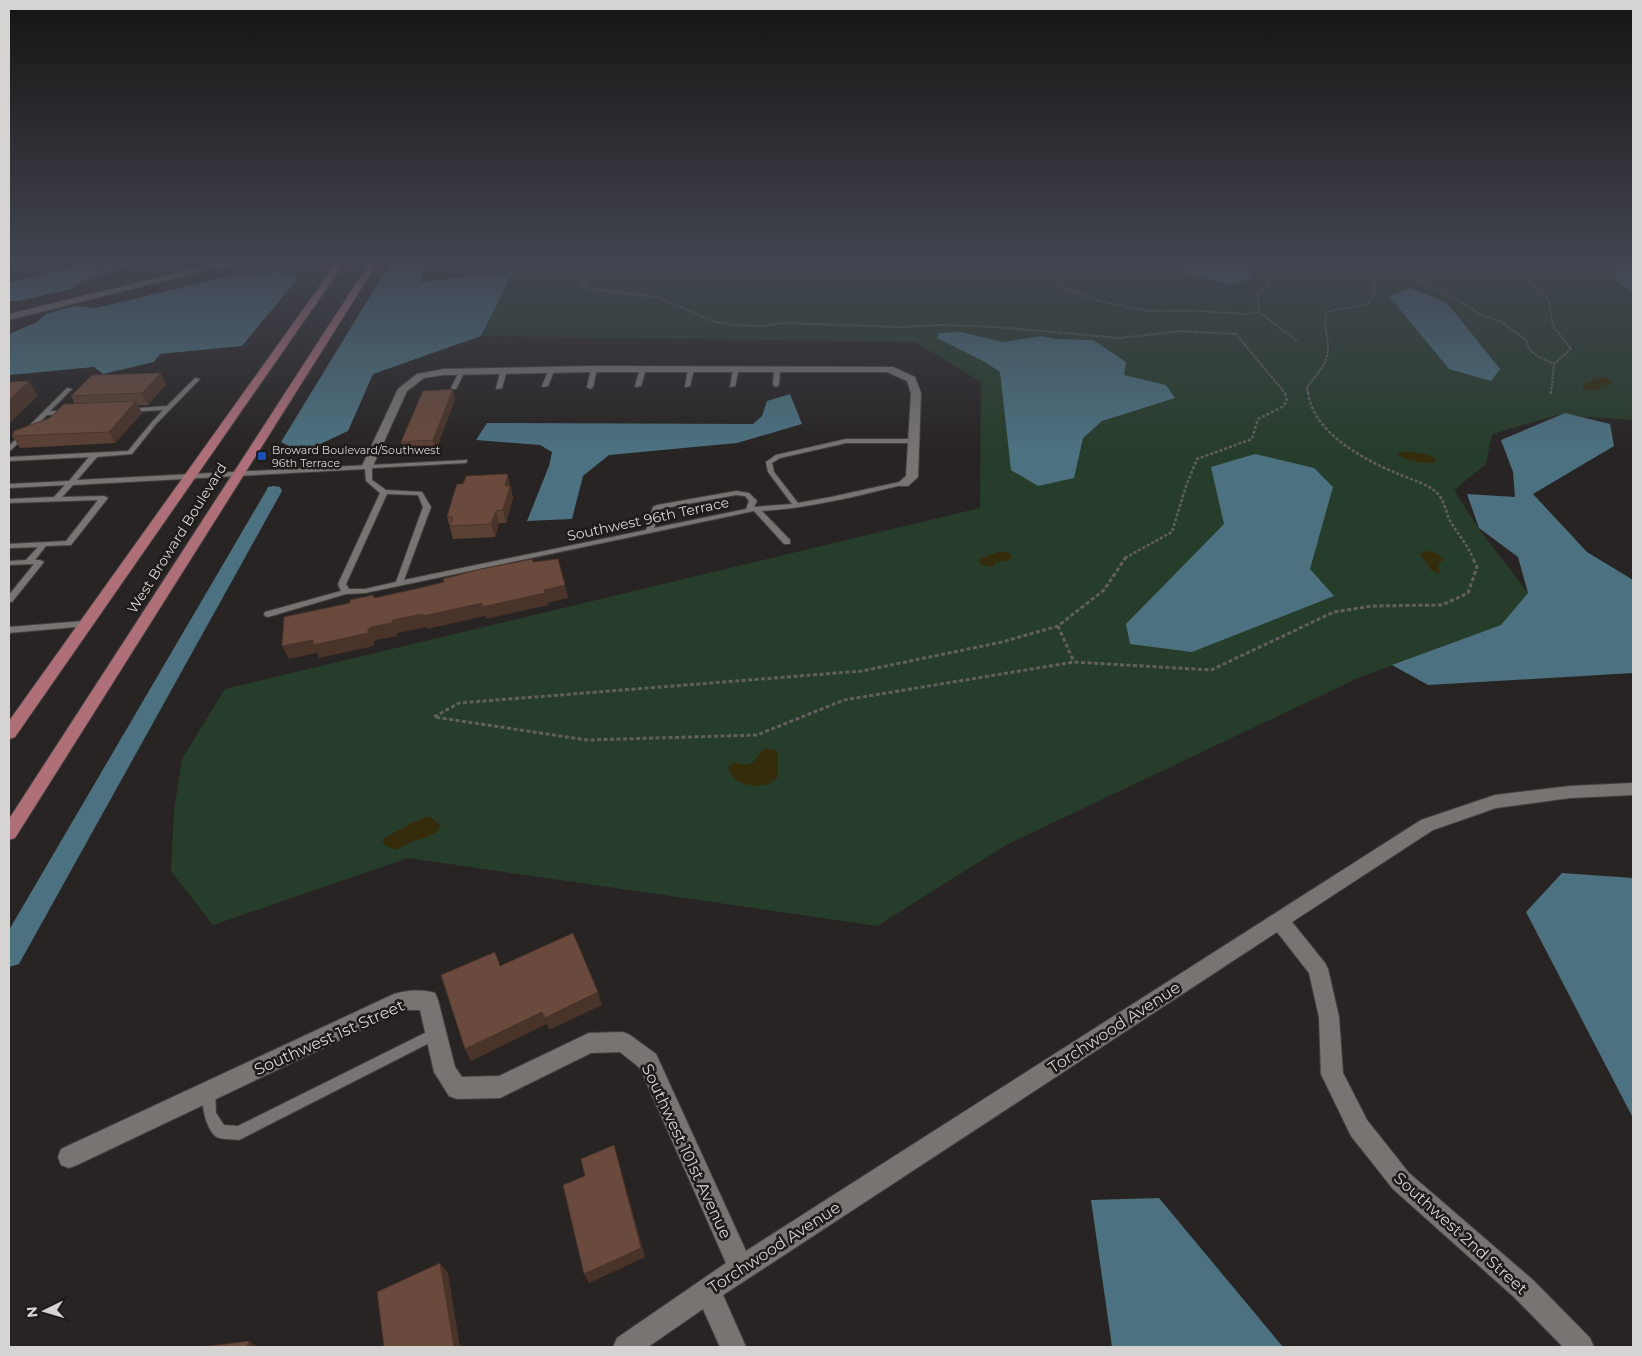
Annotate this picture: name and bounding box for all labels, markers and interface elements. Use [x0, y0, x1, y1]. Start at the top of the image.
place label: Broward Boulevard/Southwest 96th Terrace [272, 443, 441, 470]
marker: Broward Boulevard/Southwest 96th Terrace [256, 450, 268, 462]
street label: West Broward Boulevard [123, 459, 231, 617]
street label: Southwest 96th Terrace [565, 493, 731, 545]
street label: Torchwood Avenue [1045, 978, 1184, 1077]
street label: Southwest 1st Street [251, 996, 408, 1079]
street label: Southwest 101st Avenue [638, 1061, 735, 1242]
street label: Southwest 2nd Street [1390, 1168, 1532, 1299]
street label: Torchwood Avenue [705, 1198, 844, 1297]
north arrow [20, 1286, 70, 1336]
text: N [23, 1306, 42, 1319]

